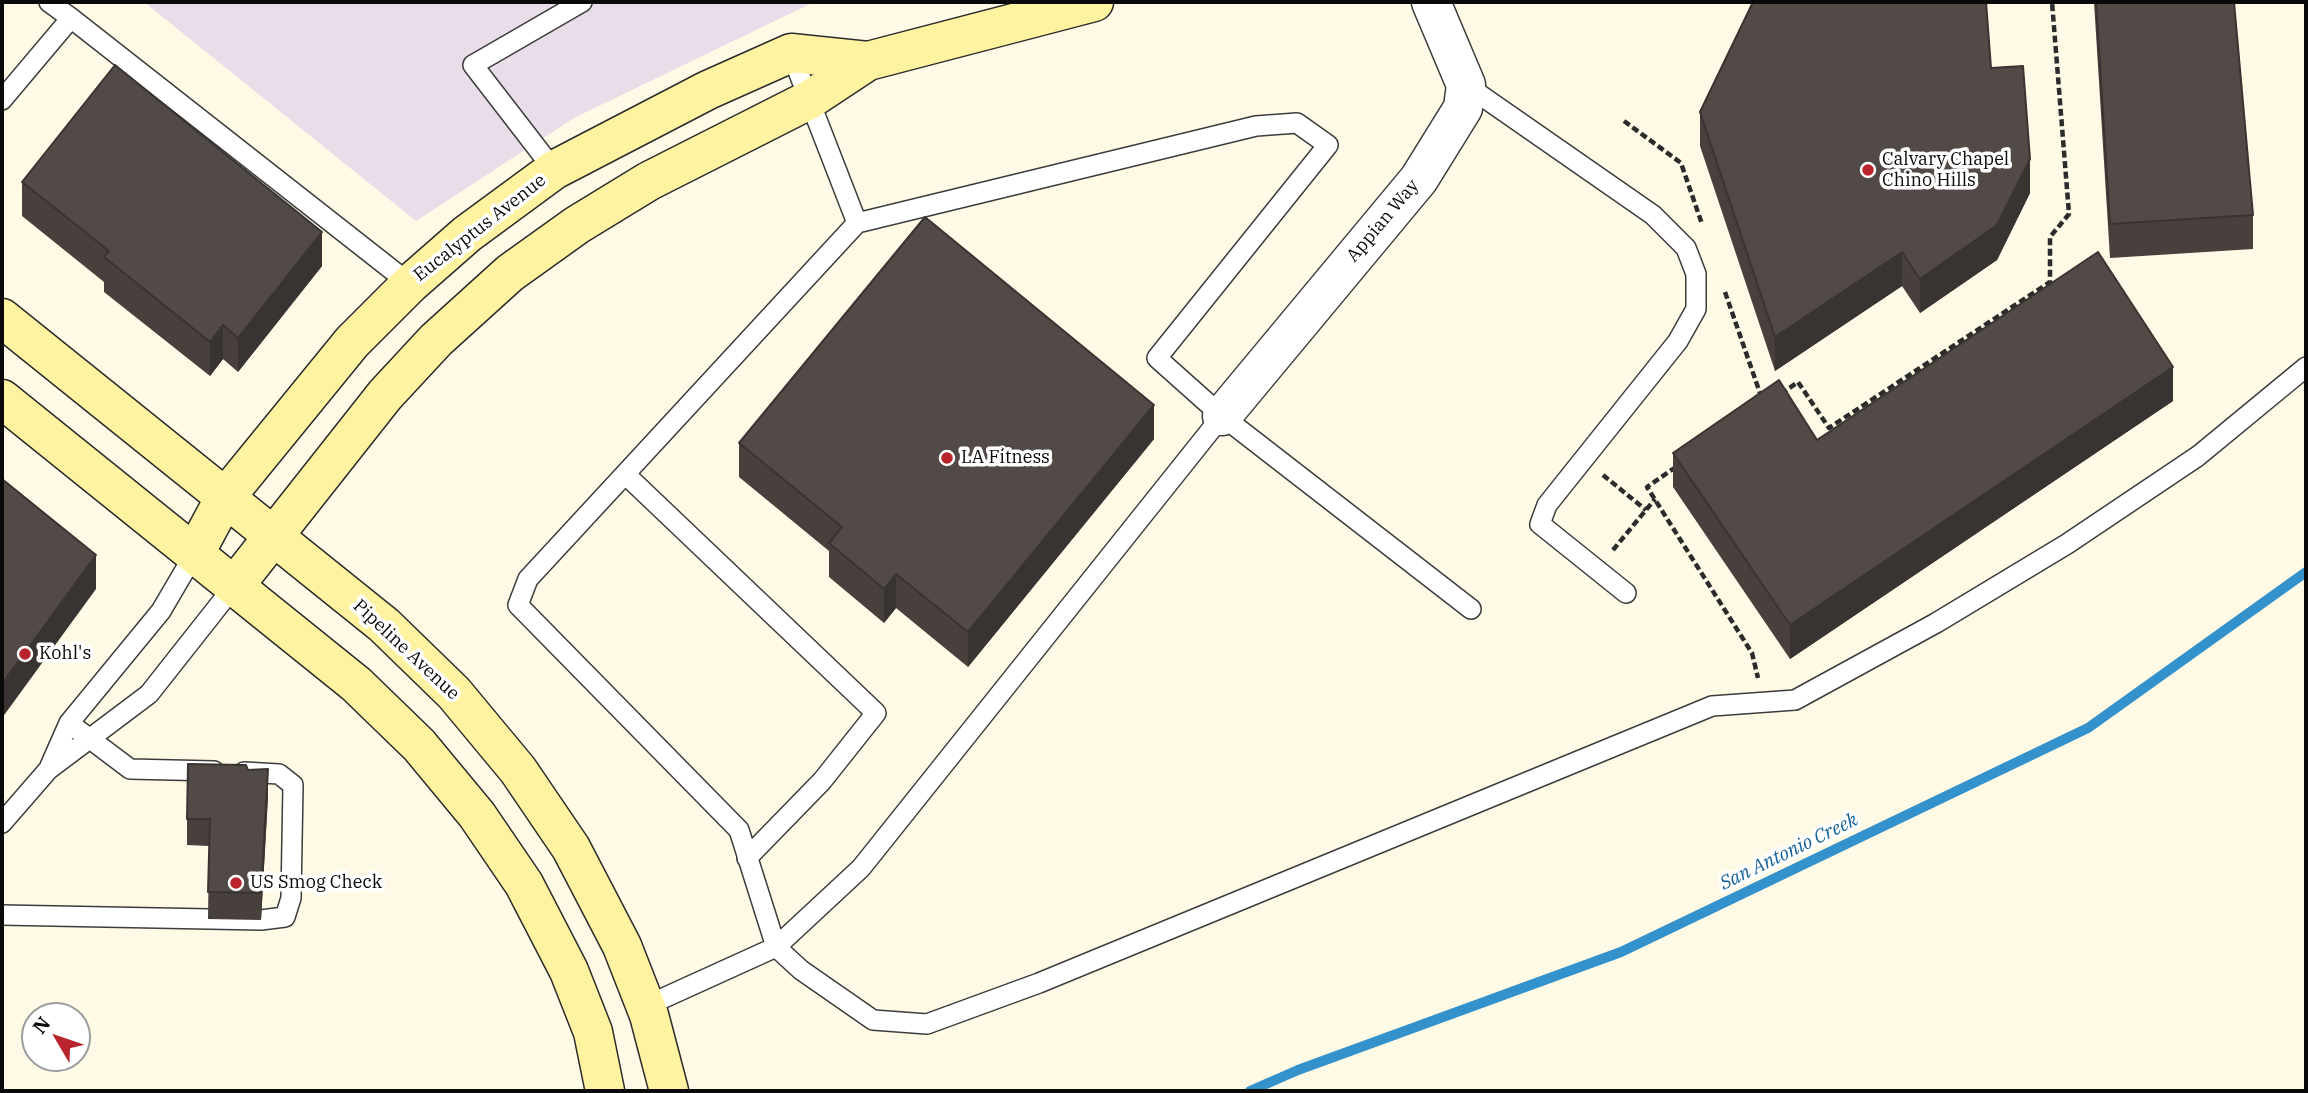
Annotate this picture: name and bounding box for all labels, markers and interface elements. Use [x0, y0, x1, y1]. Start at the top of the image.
place label: Calvary Chapel Chino Hills [1882, 149, 2009, 192]
marker: Calvary Chapel Chino Hills [1860, 162, 1876, 178]
street label: Eucalyptus Avenue [410, 170, 550, 286]
street label: Appian Way [1342, 175, 1424, 267]
place label: LA Fitness [961, 447, 1050, 469]
marker: LA Fitness [939, 450, 955, 466]
street label: Pipeline Avenue [348, 595, 464, 705]
place label: Kohl's [39, 643, 91, 665]
marker: Kohl's [17, 646, 33, 662]
water label: San Antonio Creek [1716, 809, 1862, 895]
place label: US Smog Check [250, 872, 382, 894]
marker: US Smog Check [228, 875, 244, 891]
north arrow [21, 1002, 91, 1072]
text: N [27, 1012, 55, 1038]

